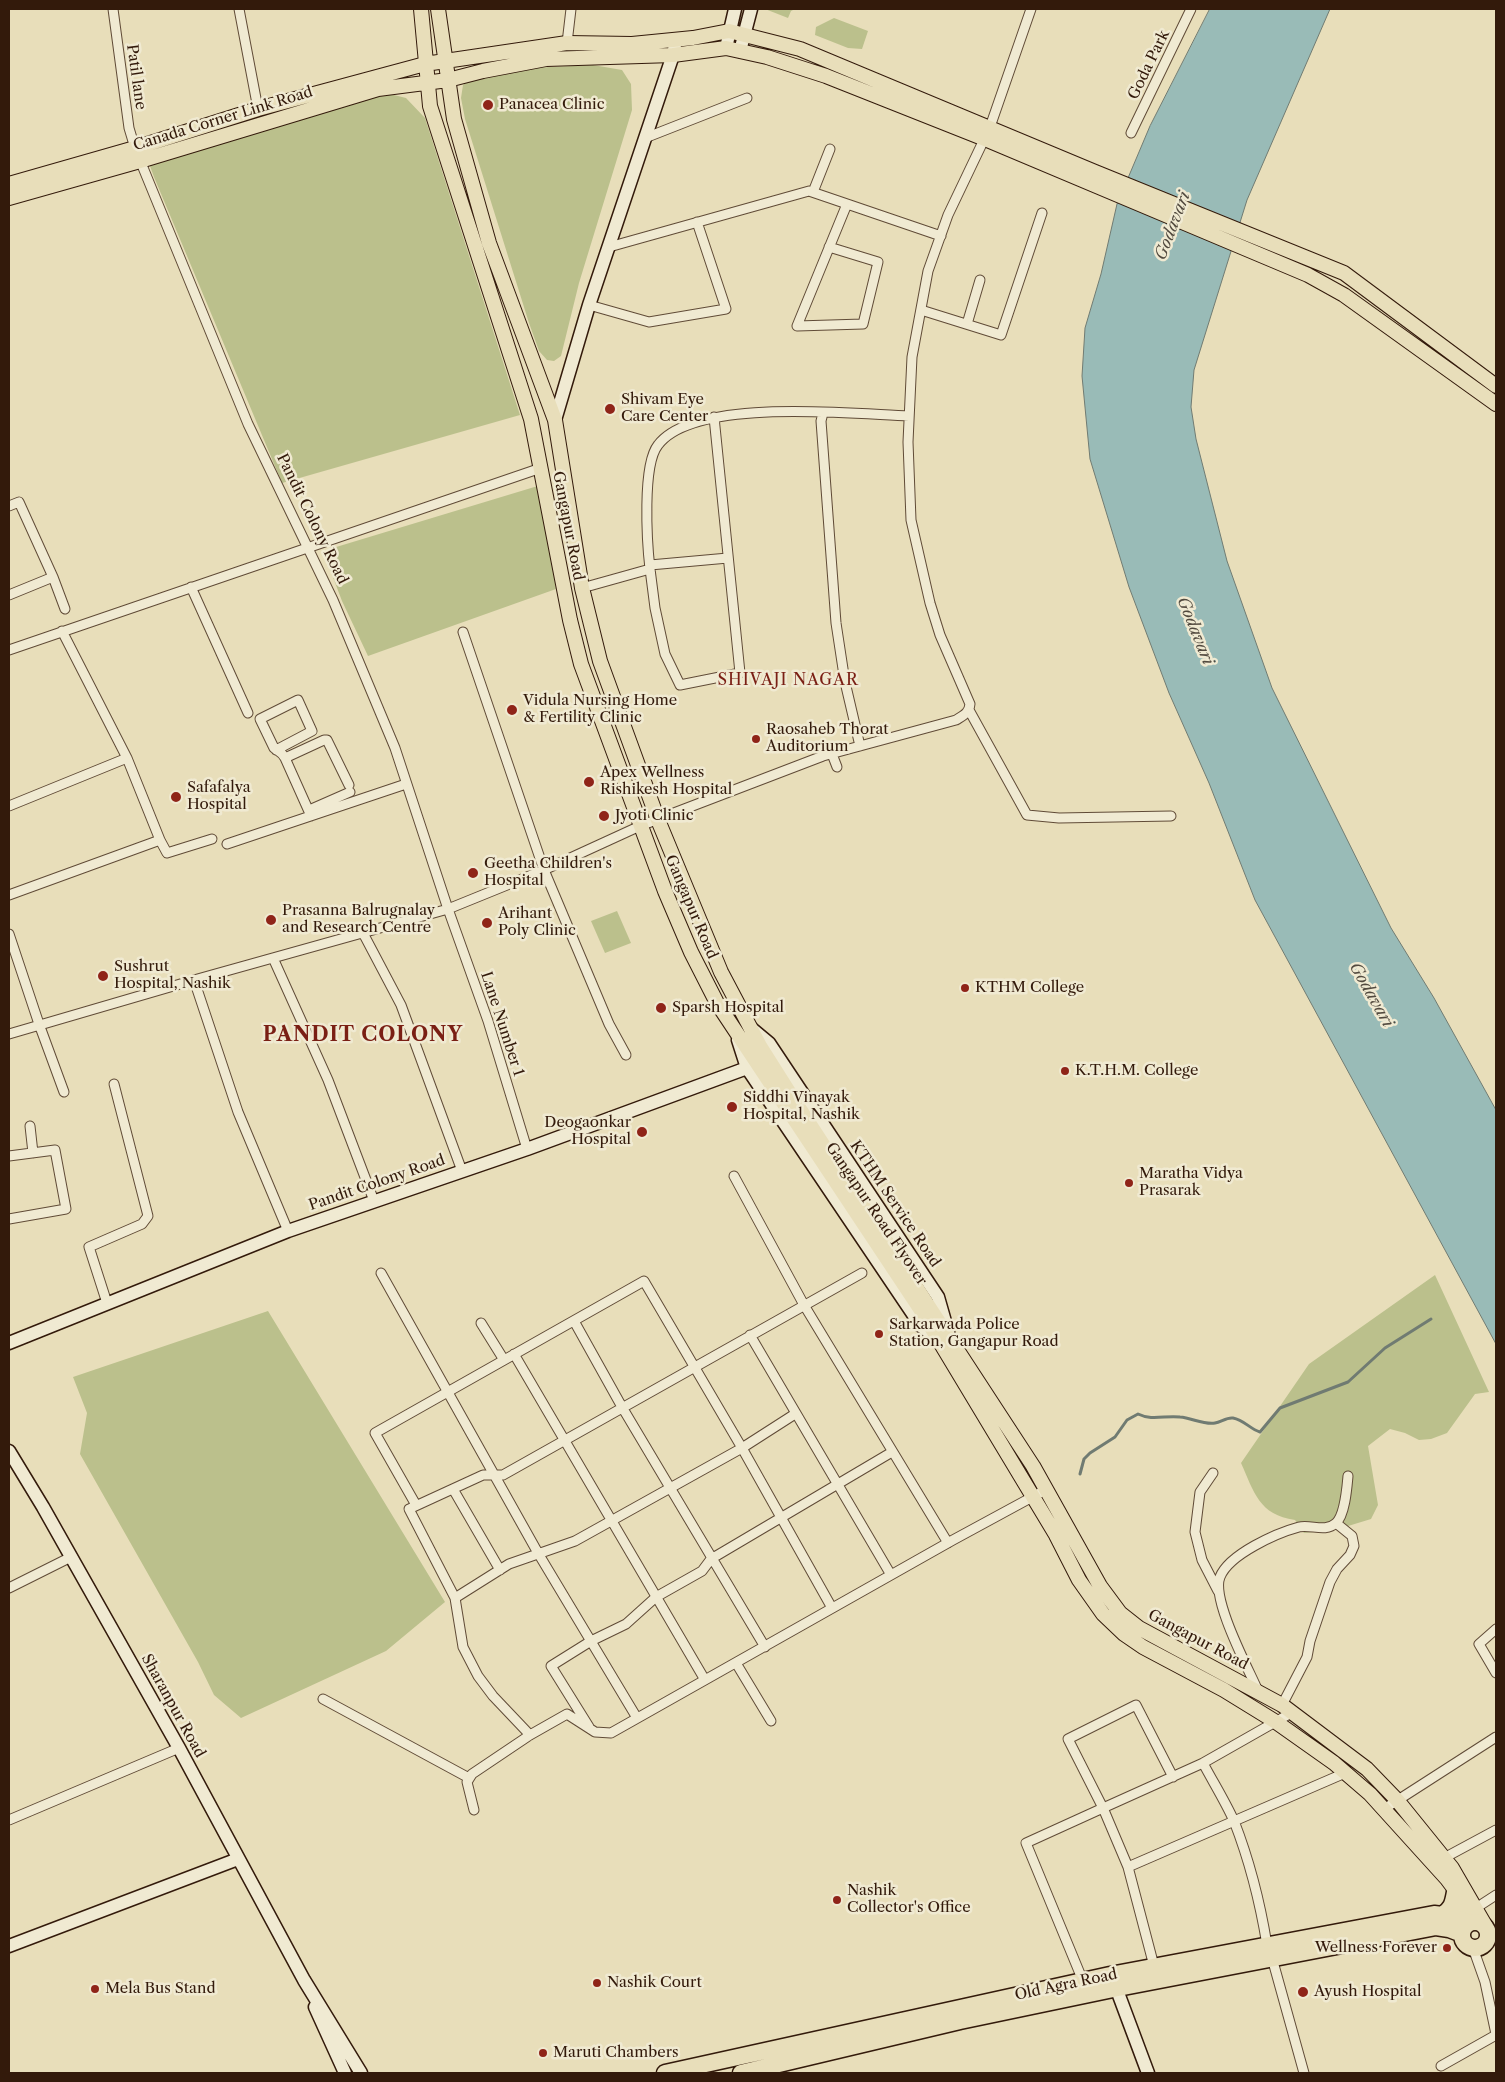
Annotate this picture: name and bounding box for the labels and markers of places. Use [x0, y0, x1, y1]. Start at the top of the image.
place label: Panacea Clinic [499, 96, 605, 114]
marker: Panacea Clinic [481, 98, 495, 112]
place label: Shivam Eye Care Center [621, 391, 708, 426]
marker: Shivam Eye Care Center [603, 402, 617, 416]
place label: Vidula Nursing Home & Fertility Clinic [523, 692, 677, 727]
marker: Vidula Nursing Home & Fertility Clinic [505, 703, 519, 717]
place label: Raosaheb Thorat Auditorium [766, 721, 889, 756]
marker: Raosaheb Thorat Auditorium [750, 733, 762, 745]
place label: Apex Wellness Rishikesh Hospital [600, 764, 732, 799]
marker: Apex Wellness Rishikesh Hospital [582, 775, 596, 789]
place label: Safafalya Hospital [187, 779, 251, 814]
marker: Safafalya Hospital [169, 790, 183, 804]
place label: Jyoti Clinic [615, 807, 694, 825]
marker: Jyoti Clinic [597, 809, 611, 823]
place label: Geetha Children's Hospital [484, 855, 612, 890]
marker: Geetha Children's Hospital [466, 866, 480, 880]
place label: Prasanna Balrugnalay and Research Centre [282, 902, 435, 937]
place label: Arihant Poly Clinic [498, 905, 576, 940]
marker: Prasanna Balrugnalay and Research Centre [264, 913, 278, 927]
marker: Arihant Poly Clinic [480, 916, 494, 930]
place label: Sushrut Hospital, Nashik [114, 958, 231, 993]
marker: Sushrut Hospital, Nashik [96, 969, 110, 983]
place label: KTHM College [975, 979, 1084, 997]
marker: KTHM College [959, 982, 971, 994]
place label: Sparsh Hospital [672, 999, 784, 1017]
marker: Sparsh Hospital [654, 1001, 668, 1015]
place label: K.T.H.M. College [1075, 1062, 1198, 1080]
marker: K.T.H.M. College [1059, 1065, 1071, 1077]
place label: Siddhi Vinayak Hospital, Nashik [743, 1089, 860, 1124]
marker: Siddhi Vinayak Hospital, Nashik [725, 1100, 739, 1114]
place label: Deogaonkar Hospital [544, 1114, 631, 1149]
marker: Deogaonkar Hospital [635, 1125, 649, 1139]
place label: Maratha Vidya Prasarak [1139, 1165, 1243, 1200]
marker: Maratha Vidya Prasarak [1123, 1177, 1135, 1189]
place label: Sarkarwada Police Station, Gangapur Road [889, 1316, 1059, 1351]
marker: Sarkarwada Police Station, Gangapur Road [873, 1328, 885, 1340]
place label: Nashik Collector's Office [847, 1882, 971, 1917]
marker: Nashik Collector's Office [831, 1894, 843, 1906]
place label: Wellness Forever [1315, 1939, 1437, 1957]
marker: Wellness Forever [1441, 1942, 1453, 1954]
place label: Nashik Court [607, 1974, 702, 1992]
marker: Nashik Court [591, 1977, 603, 1989]
place label: Mela Bus Stand [105, 1980, 216, 1998]
marker: Mela Bus Stand [89, 1983, 101, 1995]
place label: Ayush Hospital [1314, 1983, 1421, 2001]
marker: Ayush Hospital [1296, 1985, 1310, 1999]
place label: Maruti Chambers [553, 2044, 678, 2062]
marker: Maruti Chambers [537, 2047, 549, 2059]

